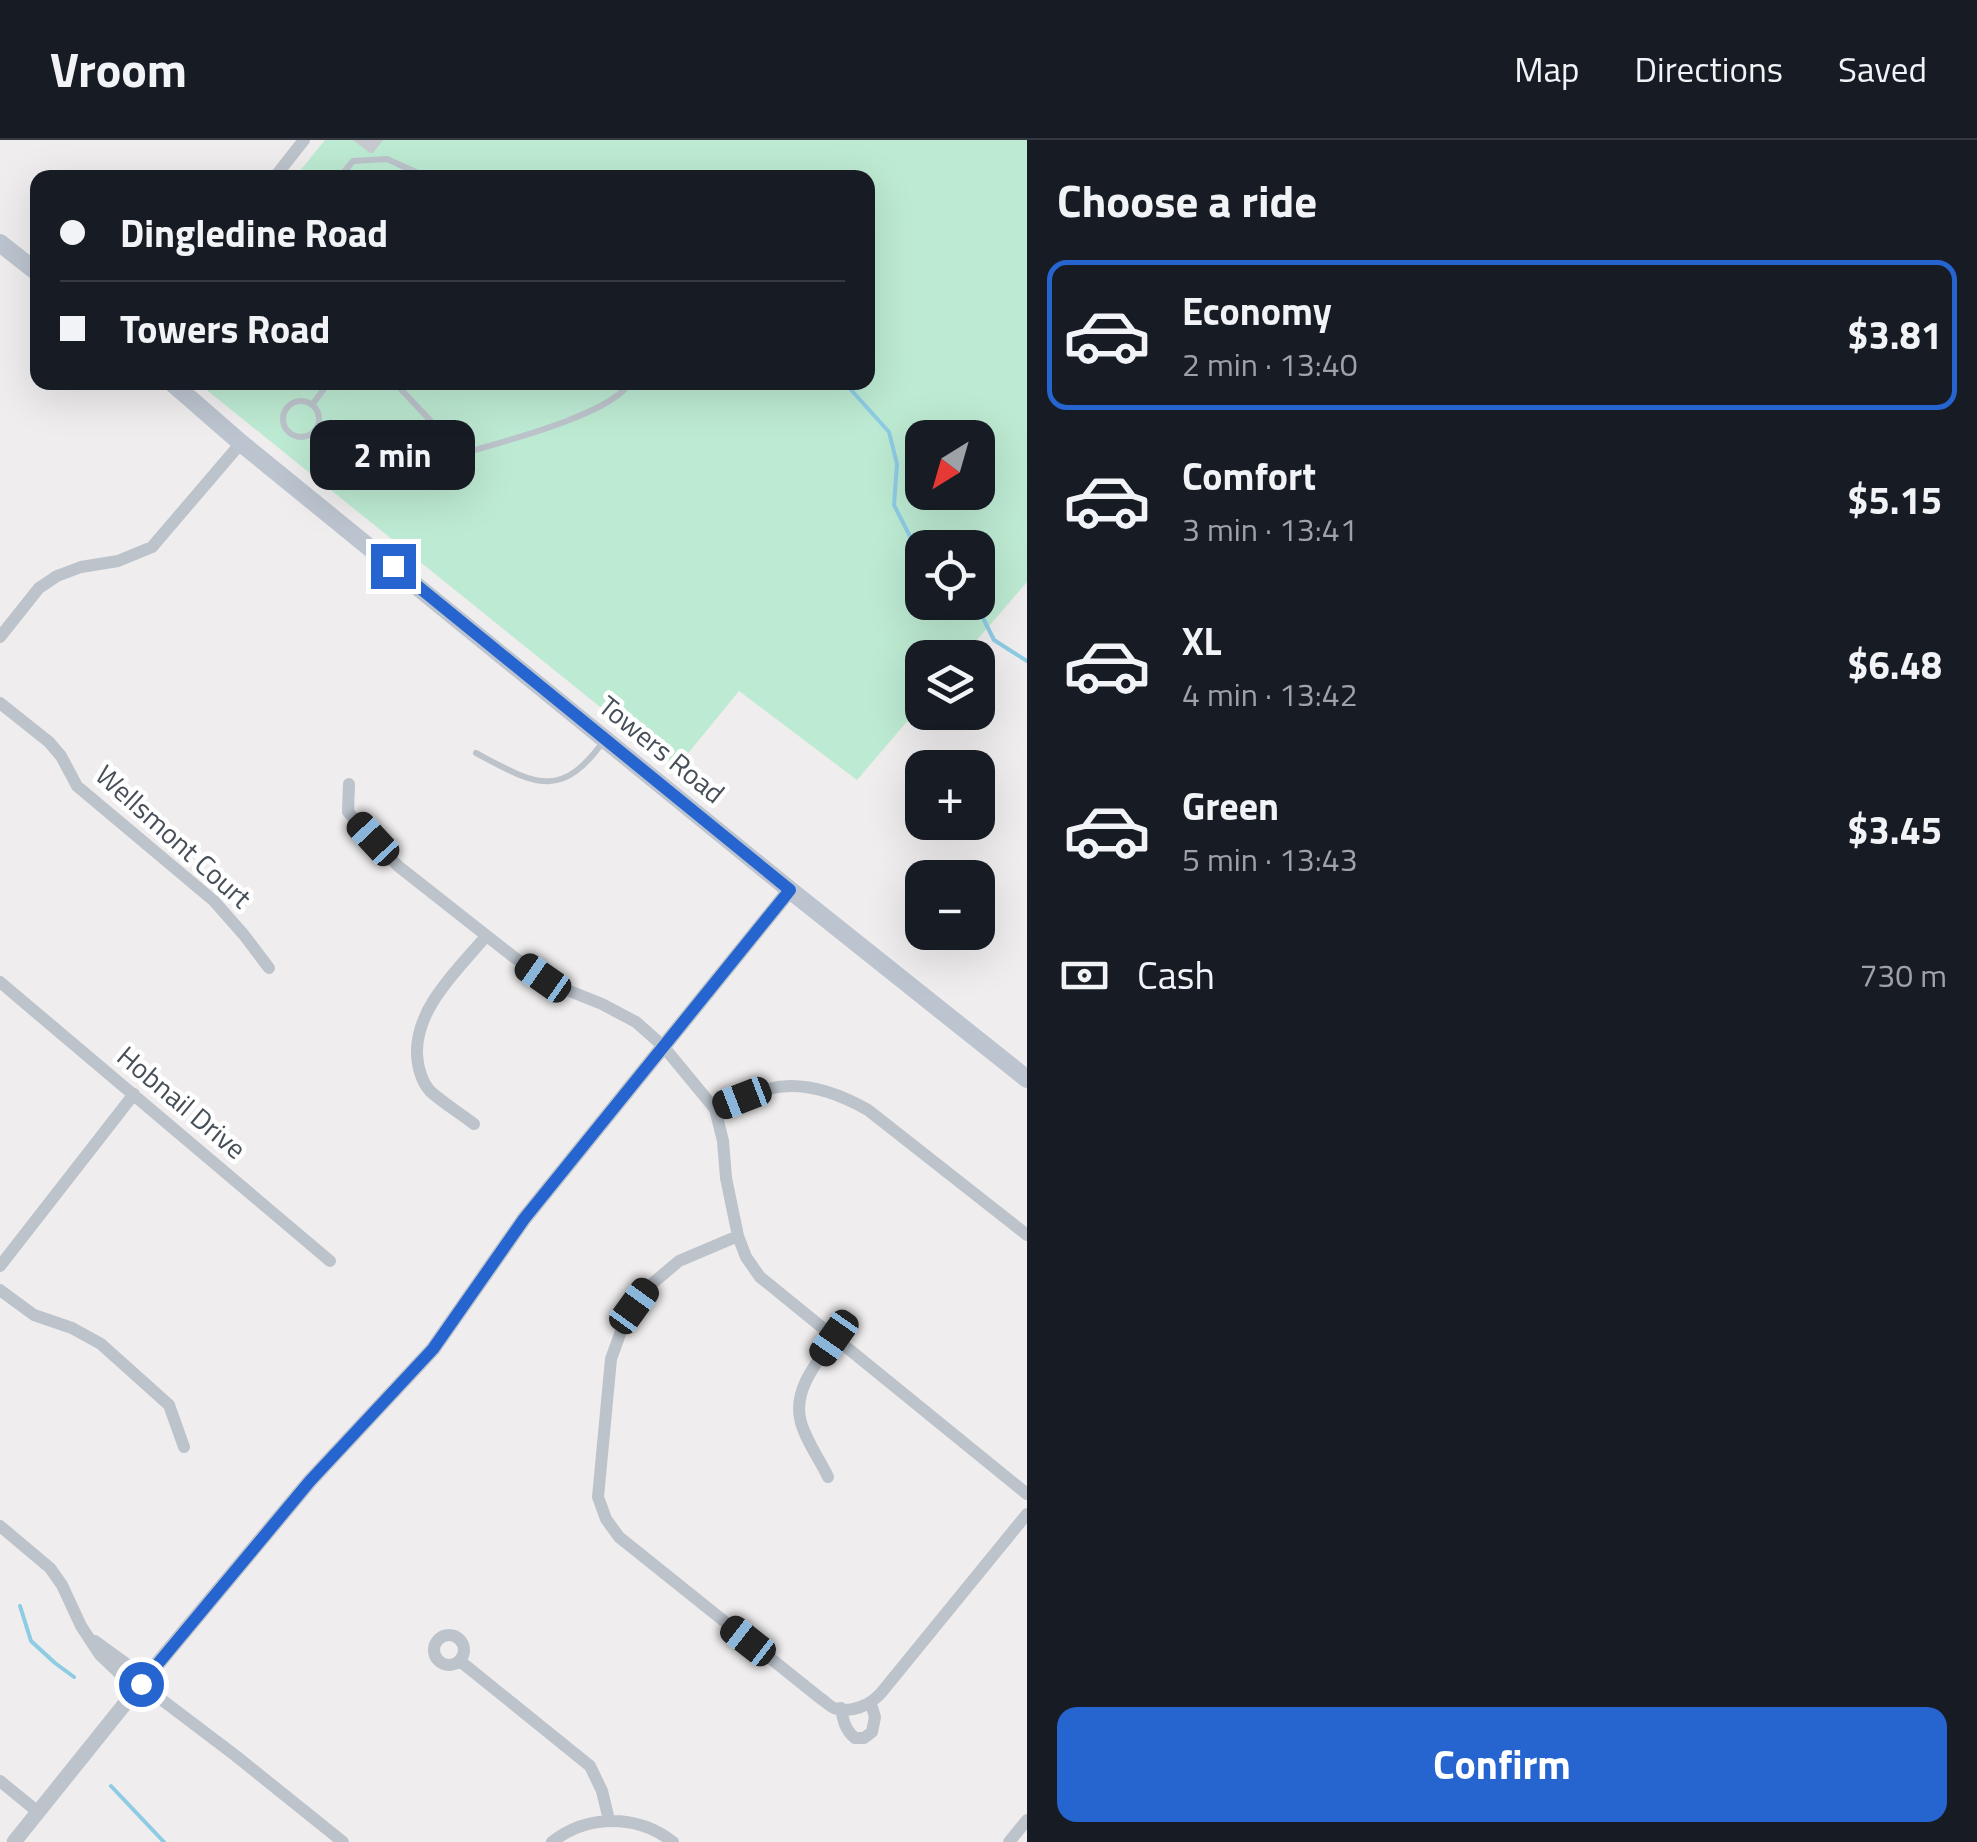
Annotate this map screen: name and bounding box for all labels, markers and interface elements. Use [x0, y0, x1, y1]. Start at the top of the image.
text: Vroom [50, 33, 187, 106]
text: Map [1514, 42, 1580, 96]
text: Directions [1635, 42, 1783, 96]
text: Saved [1838, 42, 1927, 96]
text: Choose a ride [1057, 166, 1317, 234]
text: Dingledine Road [120, 204, 388, 262]
text: Economy [1182, 282, 1332, 340]
icon: car [1062, 290, 1152, 380]
text: Towers Road [120, 300, 330, 358]
text: $3.81 [1847, 306, 1942, 364]
text: 2 min · 13:40 [1182, 340, 1358, 388]
north arrow [905, 420, 995, 510]
map controls [905, 420, 995, 950]
callout: 2 min [310, 421, 476, 491]
text: 2 min [354, 431, 431, 479]
text: Comfort [1182, 447, 1316, 505]
icon: car [1062, 455, 1152, 545]
text: $5.15 [1847, 471, 1942, 529]
text: 3 min · 13:41 [1182, 505, 1358, 553]
button: locate [905, 530, 995, 620]
route end [371, 544, 416, 589]
text: XL [1182, 612, 1222, 670]
icon: car [1062, 620, 1152, 710]
text: $6.48 [1847, 636, 1942, 694]
button: layers [905, 640, 995, 730]
text: 4 min · 13:42 [1182, 670, 1358, 718]
street label: Towers Road [590, 685, 734, 813]
button: + [905, 750, 995, 840]
street label: Wellsmont Court [86, 754, 262, 918]
text: Green [1182, 777, 1279, 835]
icon: car [1062, 785, 1152, 875]
text: $3.45 [1847, 801, 1942, 859]
car [342, 807, 404, 871]
text: 5 min · 13:43 [1182, 835, 1358, 883]
button: − [905, 860, 995, 950]
text: Cash [1137, 946, 1215, 1004]
icon: cash [1057, 948, 1112, 1003]
car [510, 949, 576, 1007]
text: 730 m [1859, 951, 1947, 999]
street label: Hobnail Drive [108, 1035, 256, 1169]
car [709, 1073, 775, 1123]
car [604, 1273, 664, 1339]
car [805, 1305, 863, 1371]
car [715, 1611, 781, 1671]
route start [119, 1662, 164, 1707]
button: Confirm [1057, 1707, 1947, 1822]

